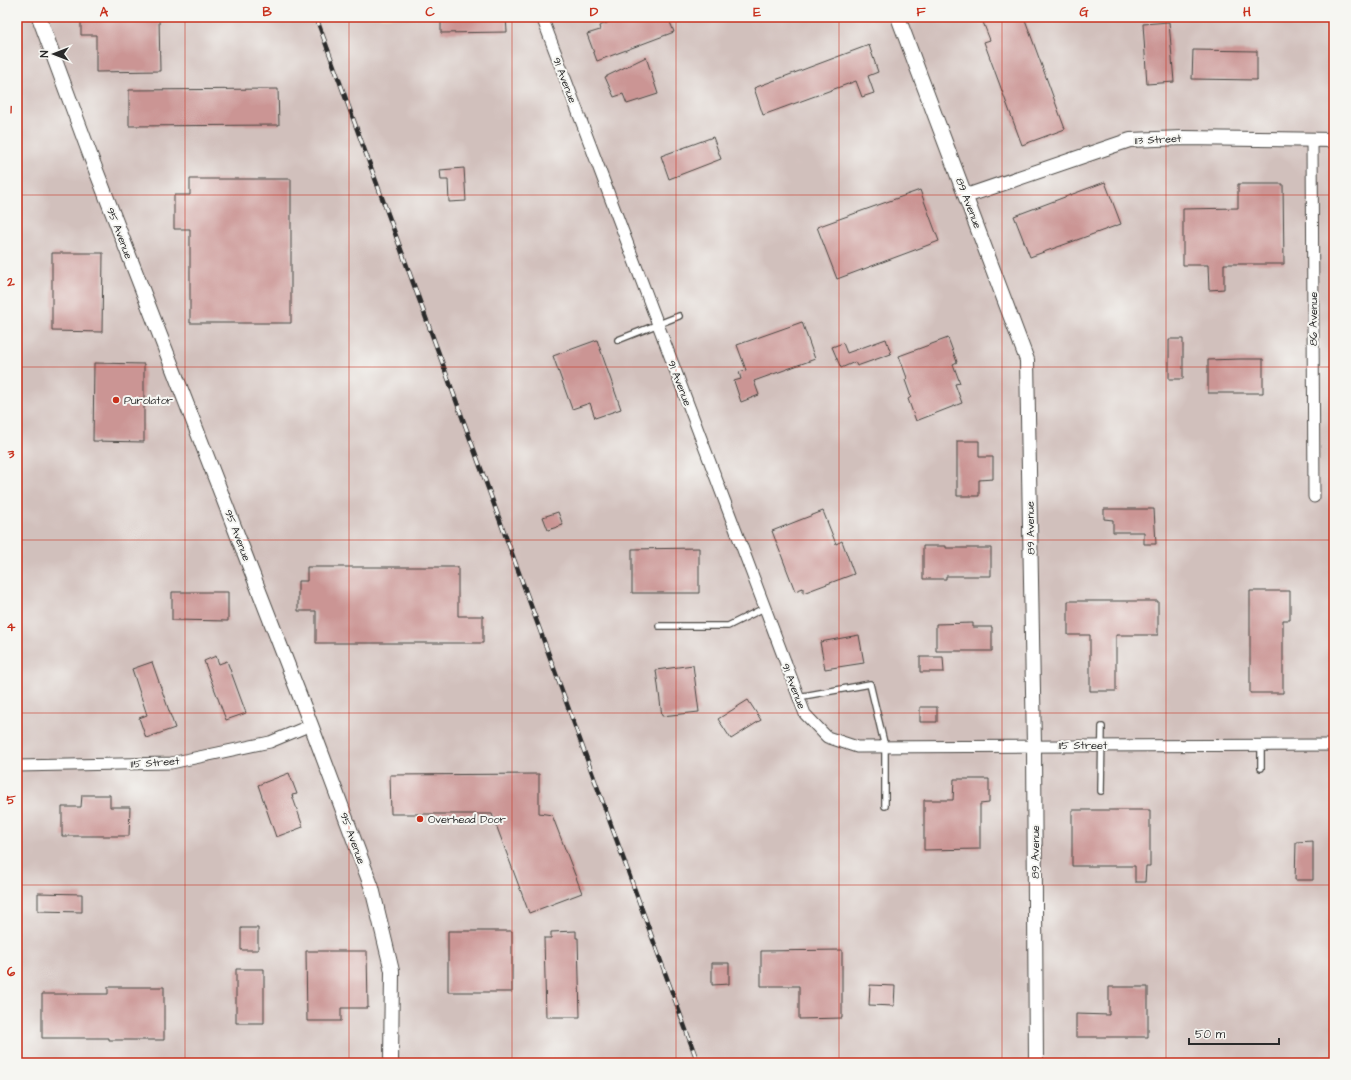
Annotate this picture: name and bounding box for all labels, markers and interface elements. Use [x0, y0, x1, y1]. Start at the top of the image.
text: A [100, 3, 109, 21]
text: B [262, 3, 272, 21]
text: C [425, 3, 435, 21]
text: D [590, 3, 599, 21]
text: E [753, 3, 761, 21]
text: F [916, 3, 926, 21]
text: G [1079, 3, 1089, 21]
text: H [1243, 3, 1251, 21]
north arrow [34, 34, 74, 74]
text: N [37, 50, 52, 57]
street label: 91 Avenue [549, 55, 580, 105]
text: 1 [10, 100, 12, 118]
street label: 113 Street [1134, 131, 1182, 148]
street label: 89 Avenue [952, 175, 985, 231]
street label: 95 Avenue [103, 205, 136, 261]
text: 2 [6, 273, 15, 291]
street label: 86 Avenue [1306, 292, 1321, 346]
street label: 91 Avenue [664, 358, 695, 408]
place label: Purolator [124, 393, 173, 408]
marker: Purolator [111, 395, 121, 405]
text: 3 [7, 445, 15, 463]
street label: 89 Avenue [1023, 501, 1038, 555]
street label: 95 Avenue [221, 507, 254, 563]
text: 4 [7, 618, 16, 636]
street label: 91 Avenue [778, 661, 809, 711]
street label: 115 Street [1059, 738, 1108, 753]
street label: 115 Street [130, 753, 181, 772]
text: 5 [6, 791, 16, 809]
street label: 95 Avenue [336, 810, 369, 866]
place label: Overhead Door [428, 812, 506, 827]
marker: Overhead Door [415, 814, 425, 824]
street label: 89 Avenue [1028, 825, 1043, 879]
text: 6 [7, 963, 16, 981]
scale bar [1189, 1020, 1279, 1046]
text: 50 m [1195, 1026, 1226, 1043]

